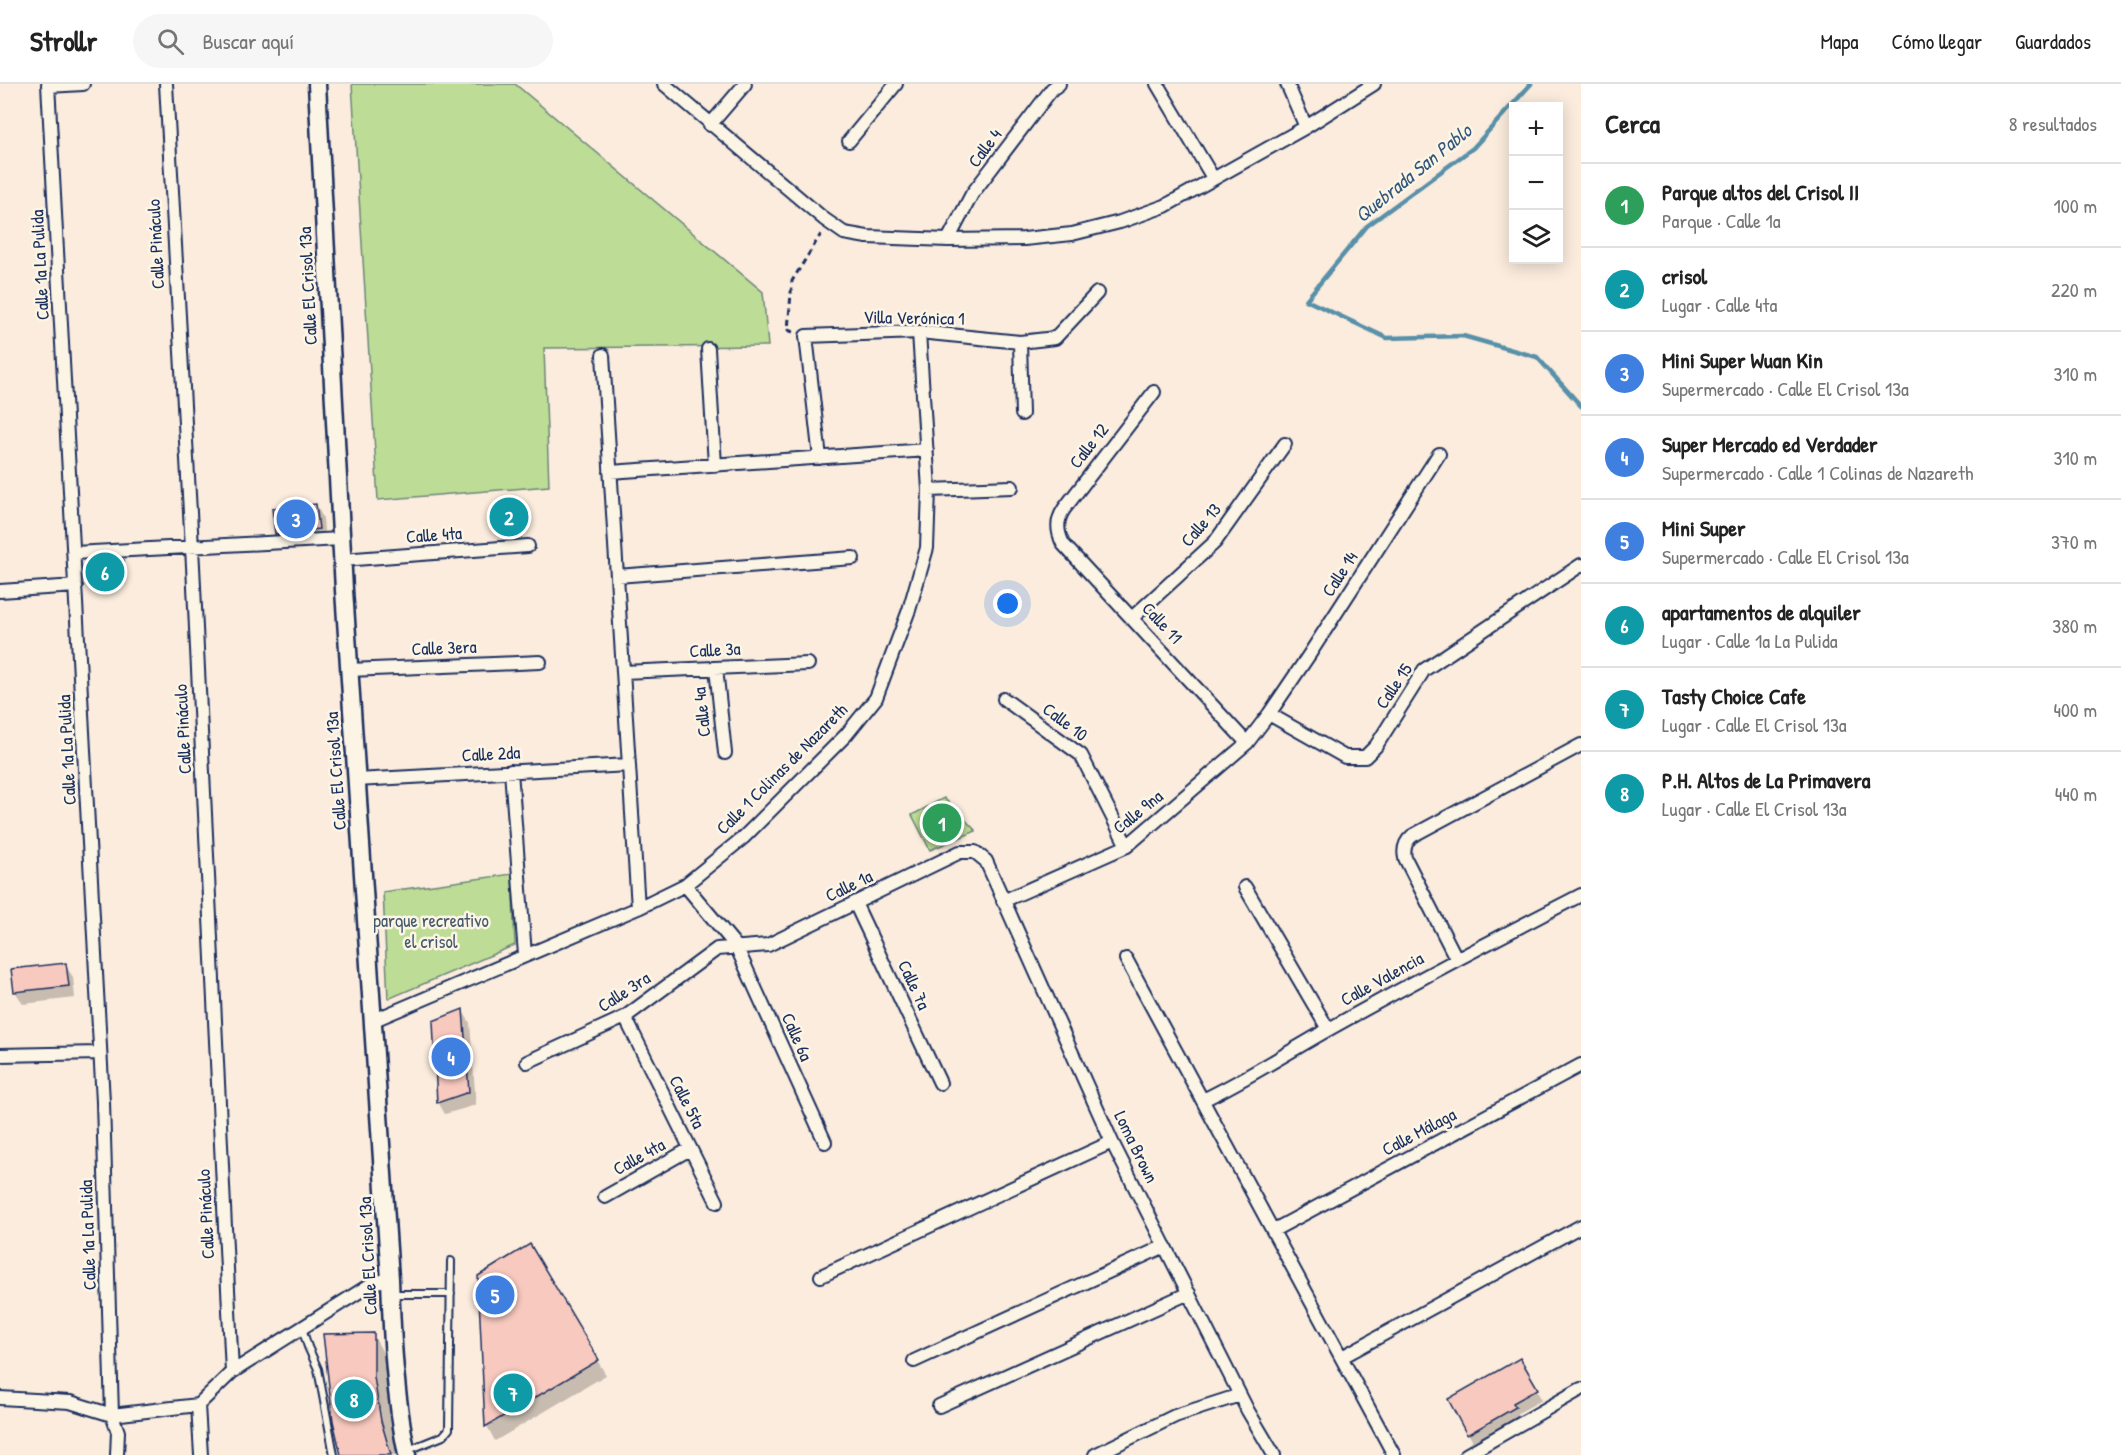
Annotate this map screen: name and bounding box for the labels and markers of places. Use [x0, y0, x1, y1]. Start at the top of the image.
pin: 2 [490, 494, 528, 540]
pin: 3 [276, 496, 316, 542]
pin: 6 [86, 550, 124, 594]
pin: 1 [922, 800, 962, 846]
pin: 4 [432, 1034, 470, 1080]
pin: 5 [476, 1272, 514, 1318]
pin: 7 [494, 1370, 532, 1416]
pin: 8 [334, 1376, 374, 1422]

